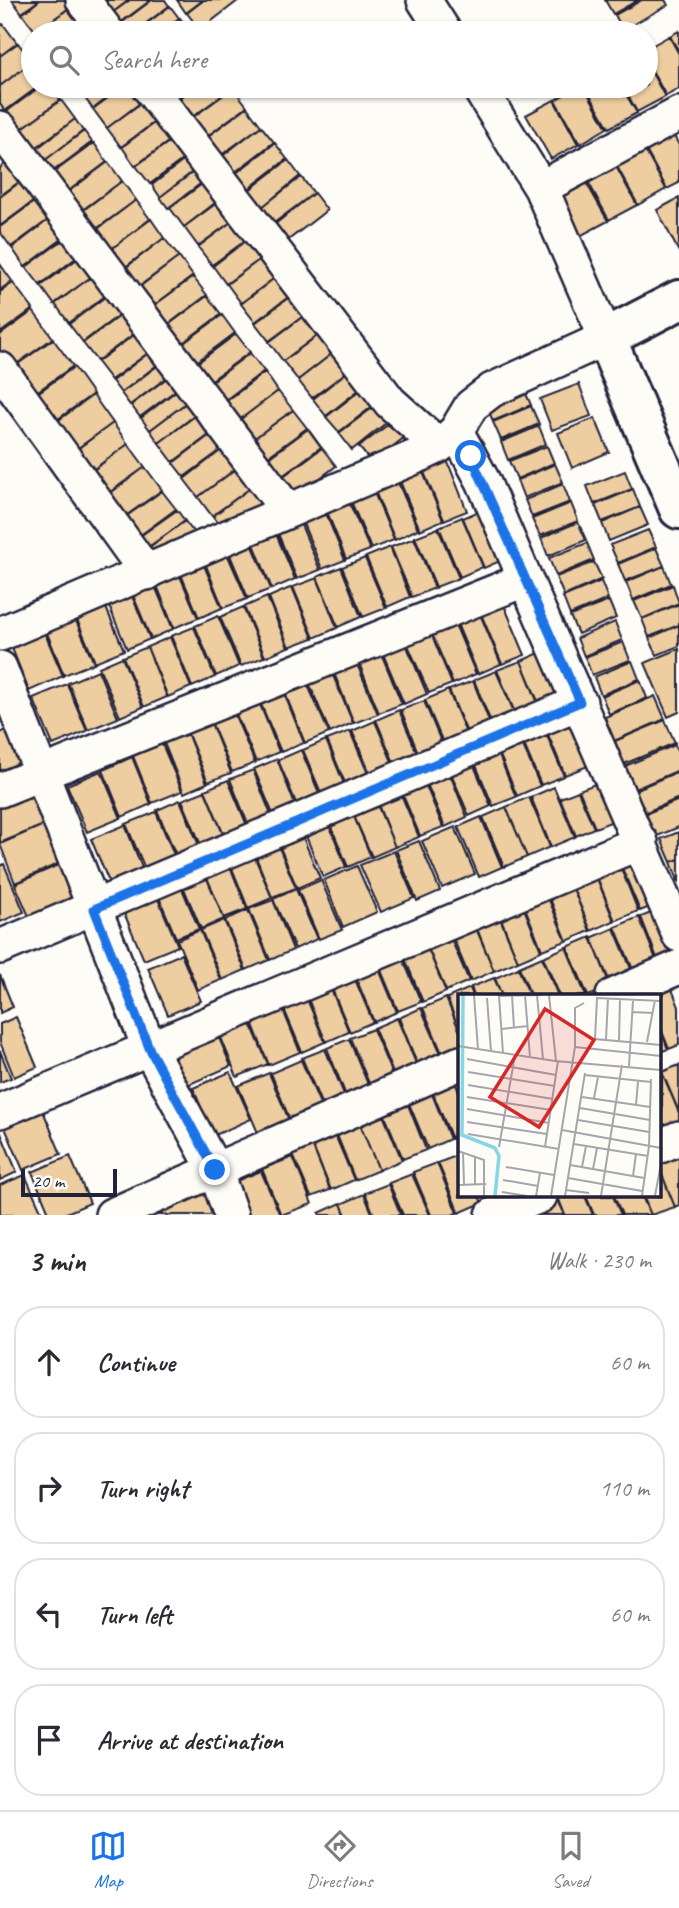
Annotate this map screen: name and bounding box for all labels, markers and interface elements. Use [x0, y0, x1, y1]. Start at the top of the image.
search box [21, 21, 658, 98]
icon: search [45, 41, 83, 79]
text: Search here [101, 43, 207, 76]
route start [455, 440, 486, 471]
inset map [458, 994, 662, 1198]
route end [199, 1154, 230, 1185]
scale bar [21, 1166, 117, 1198]
text: 20 m [32, 1169, 64, 1193]
text: 3 min [28, 1242, 85, 1280]
text: Walk · 230 m [547, 1246, 651, 1275]
icon: ahead [30, 1343, 68, 1381]
text: Continue [97, 1346, 175, 1379]
text: 60 m [610, 1348, 649, 1377]
icon: right [30, 1469, 68, 1507]
text: Turn right [97, 1472, 188, 1505]
text: 110 m [600, 1474, 649, 1503]
icon: left [30, 1595, 68, 1633]
text: Turn left [97, 1598, 172, 1631]
text: 60 m [610, 1600, 649, 1629]
icon: arrive [30, 1721, 68, 1759]
text: Arrive at destination [97, 1724, 283, 1757]
tab: Map [89, 1827, 127, 1893]
tab: Directions [306, 1827, 373, 1893]
tab: Saved [552, 1827, 590, 1893]

